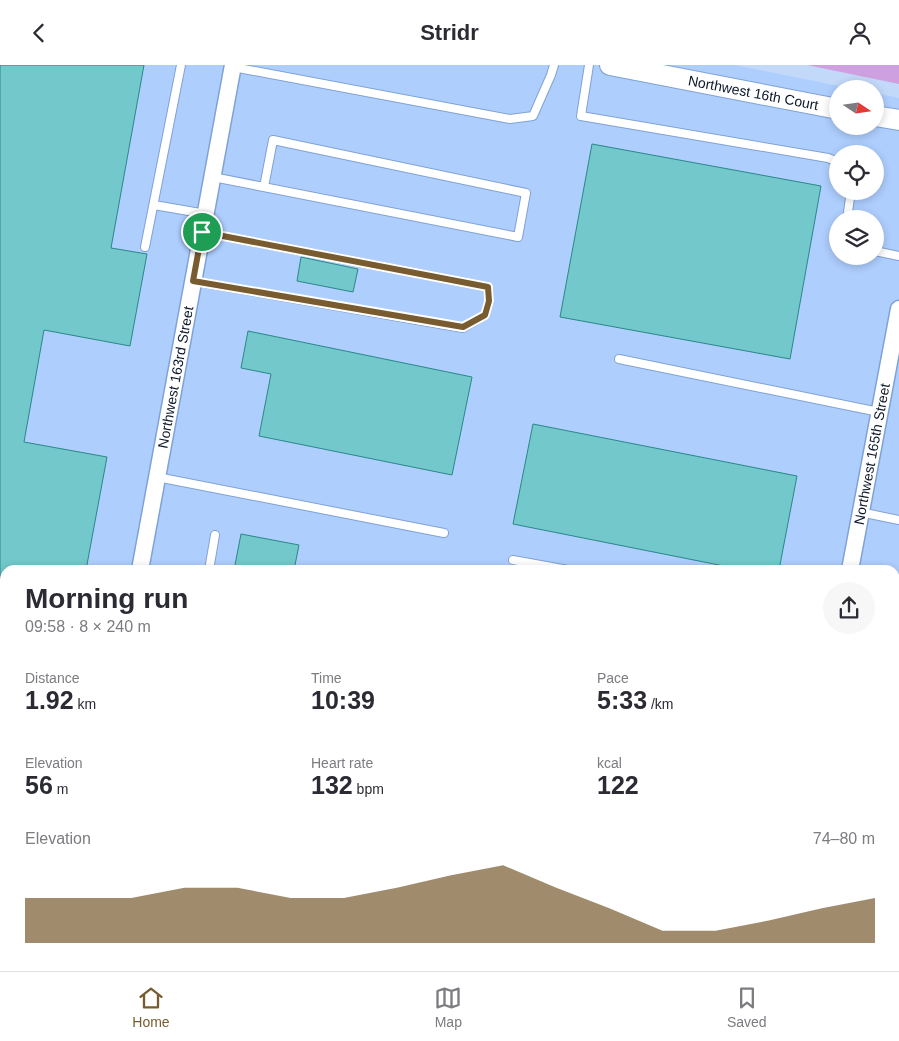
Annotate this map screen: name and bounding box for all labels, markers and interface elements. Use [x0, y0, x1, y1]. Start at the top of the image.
icon: back [25, 19, 53, 47]
icon: person [846, 19, 874, 47]
text: Stridr [420, 20, 479, 45]
street label: Northwest 16th Court [687, 72, 820, 113]
north arrow [829, 80, 884, 135]
map controls [829, 80, 884, 265]
button: locate [829, 145, 884, 200]
button: layers [829, 210, 884, 265]
pin [181, 211, 223, 253]
icon: arrive [188, 218, 216, 246]
street label: Northwest 163rd Street [155, 305, 196, 450]
street label: Northwest 165th Street [851, 382, 893, 526]
button: share [823, 582, 875, 634]
text: Morning run [25, 583, 188, 614]
text: 09:58 · 8 × 240 m [25, 618, 151, 635]
text: Distance [25, 670, 79, 686]
text: Time [311, 670, 342, 686]
text: Pace [597, 670, 629, 686]
text: 1.92 [25, 686, 74, 714]
text: 10:39 [311, 686, 375, 714]
text: 5:33 [597, 686, 647, 714]
text: km [74, 696, 96, 712]
text: /km [647, 696, 674, 712]
text: Elevation [25, 755, 83, 771]
text: Heart rate [311, 755, 373, 771]
text: kcal [597, 755, 622, 771]
text: 56 [25, 771, 53, 799]
text: 132 [311, 771, 353, 799]
text: 122 [597, 771, 639, 799]
text: m [53, 781, 68, 797]
text: bpm [353, 781, 384, 797]
text: Elevation [25, 830, 91, 847]
text: 74–80 m [813, 830, 875, 847]
tab: Home [132, 984, 170, 1030]
tab: Map [434, 984, 462, 1030]
tab: Saved [727, 984, 767, 1030]

